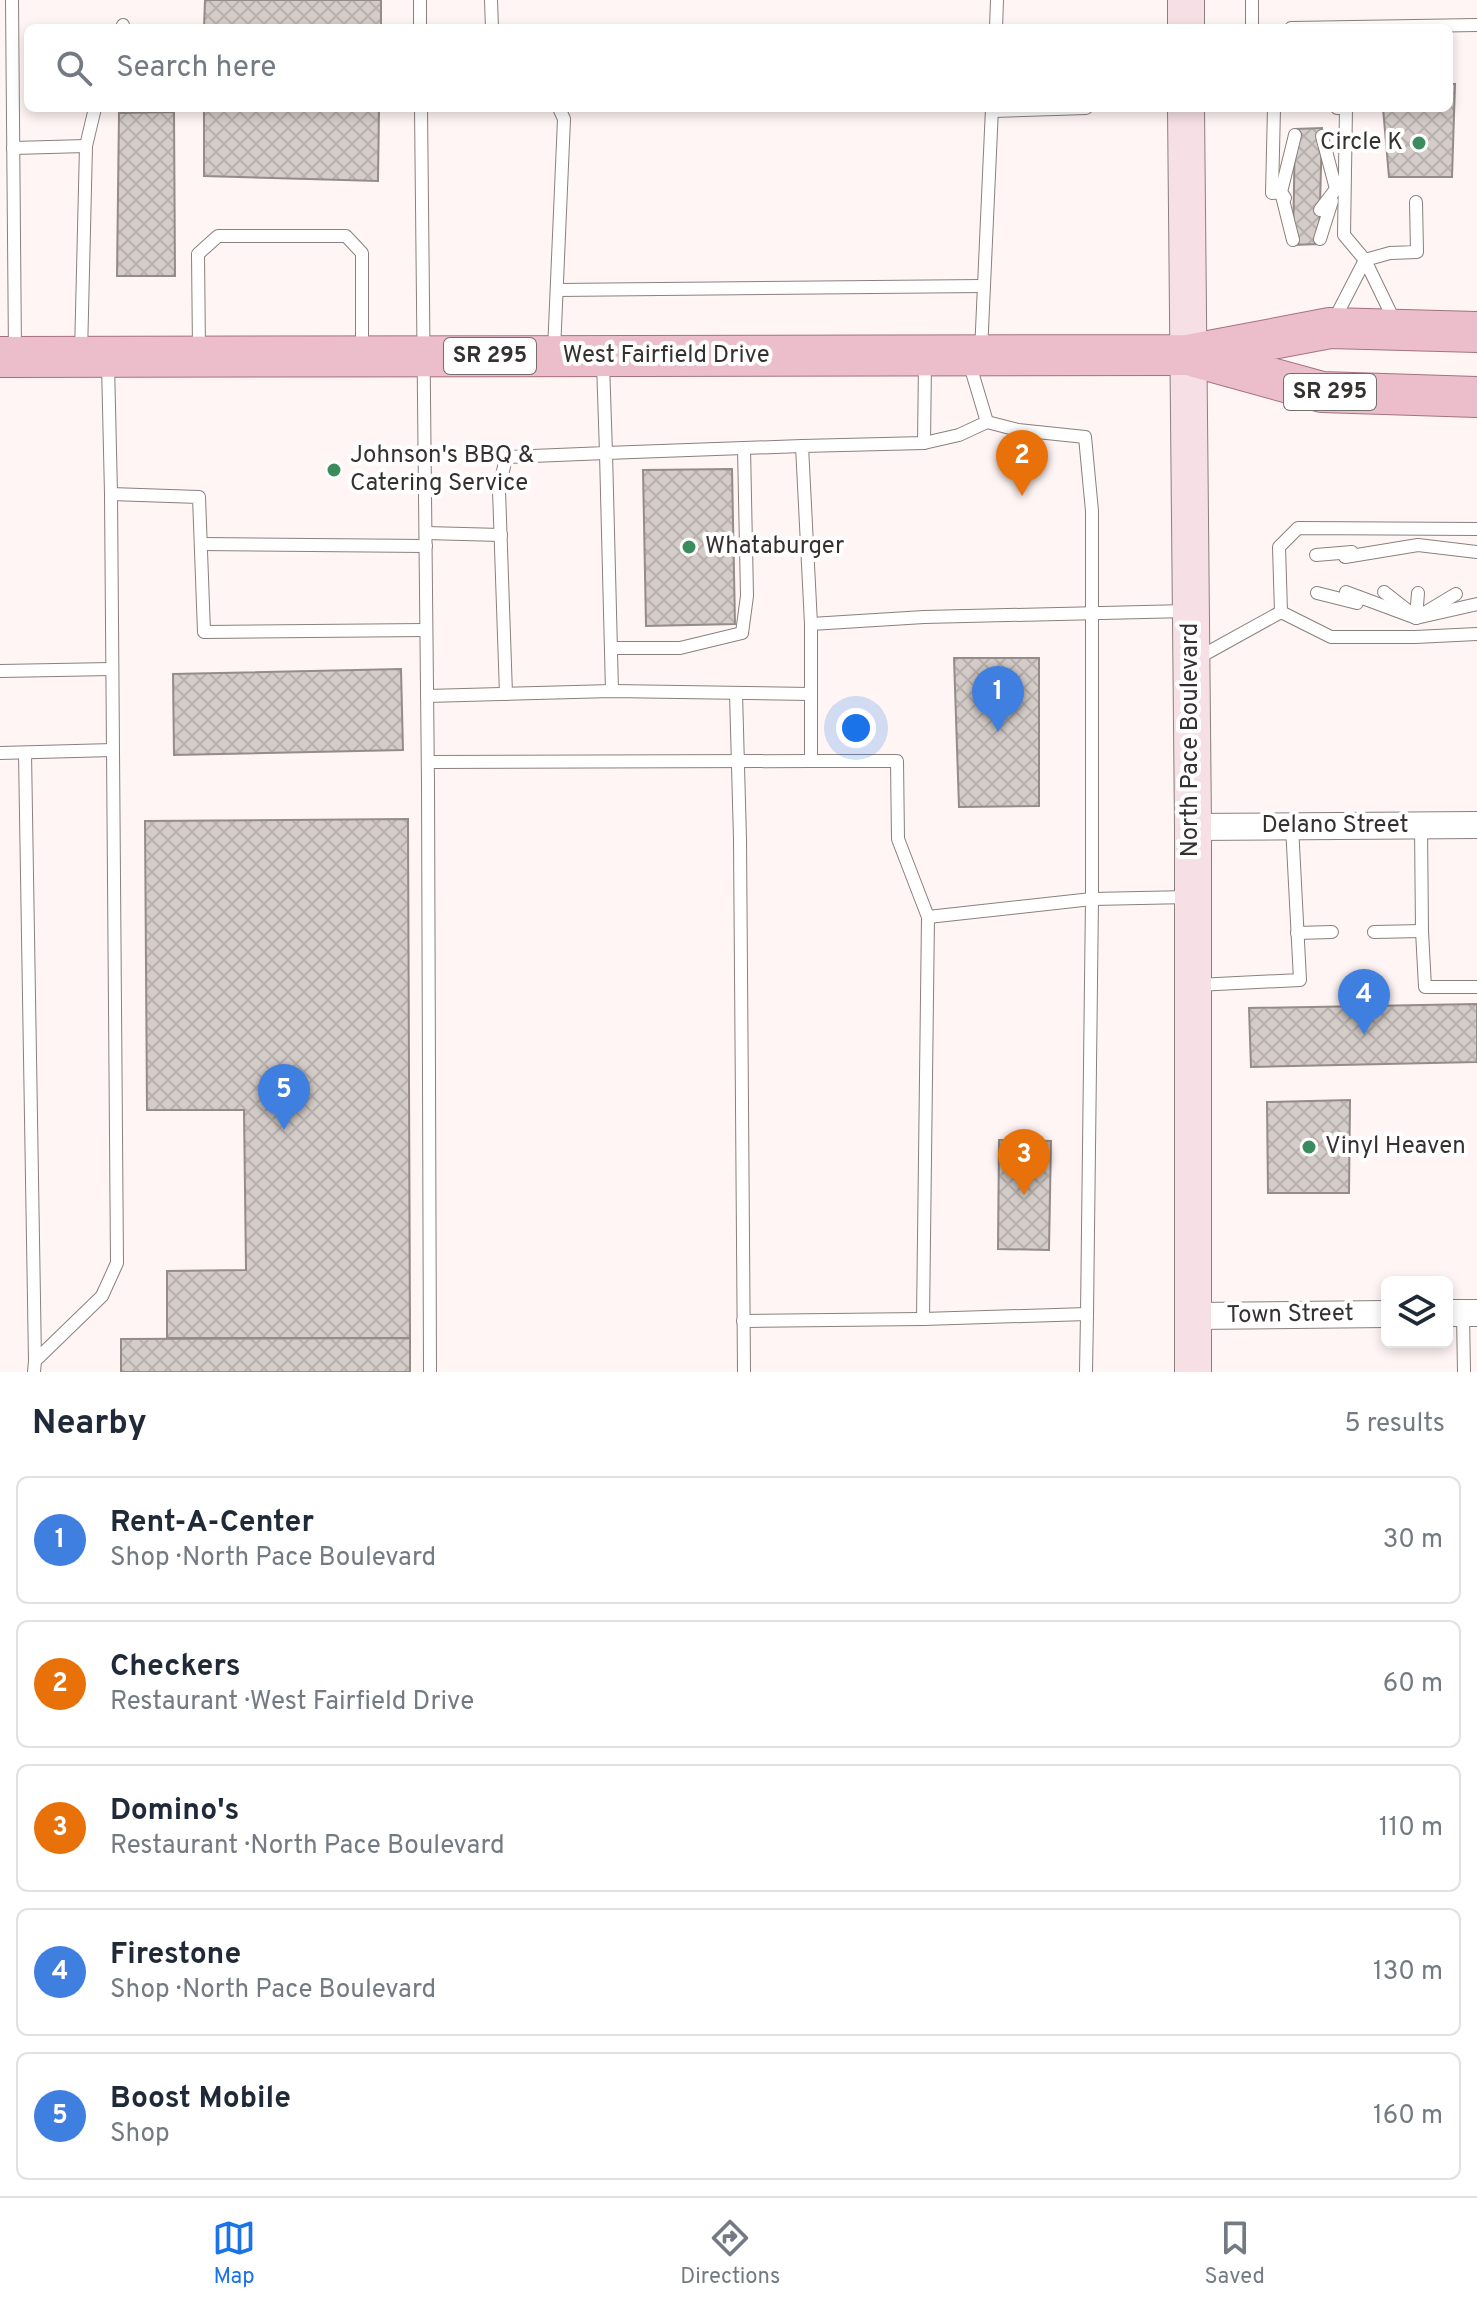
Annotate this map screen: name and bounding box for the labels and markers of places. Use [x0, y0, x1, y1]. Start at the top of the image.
place label: Circle K [1320, 128, 1403, 158]
marker: Circle K [1410, 134, 1428, 152]
pin: 2 [996, 430, 1048, 496]
place label: Johnson's BBQ & Catering Service [350, 441, 534, 499]
marker: Johnson's BBQ & Catering Service [325, 461, 343, 479]
place label: Whataburger [705, 532, 844, 562]
marker: Whataburger [680, 538, 698, 556]
pin: 1 [972, 666, 1024, 732]
pin: 4 [1338, 969, 1390, 1035]
pin: 5 [258, 1064, 310, 1130]
pin: 3 [998, 1129, 1050, 1195]
place label: Vinyl Heaven [1325, 1132, 1466, 1162]
marker: Vinyl Heaven [1300, 1138, 1318, 1156]

